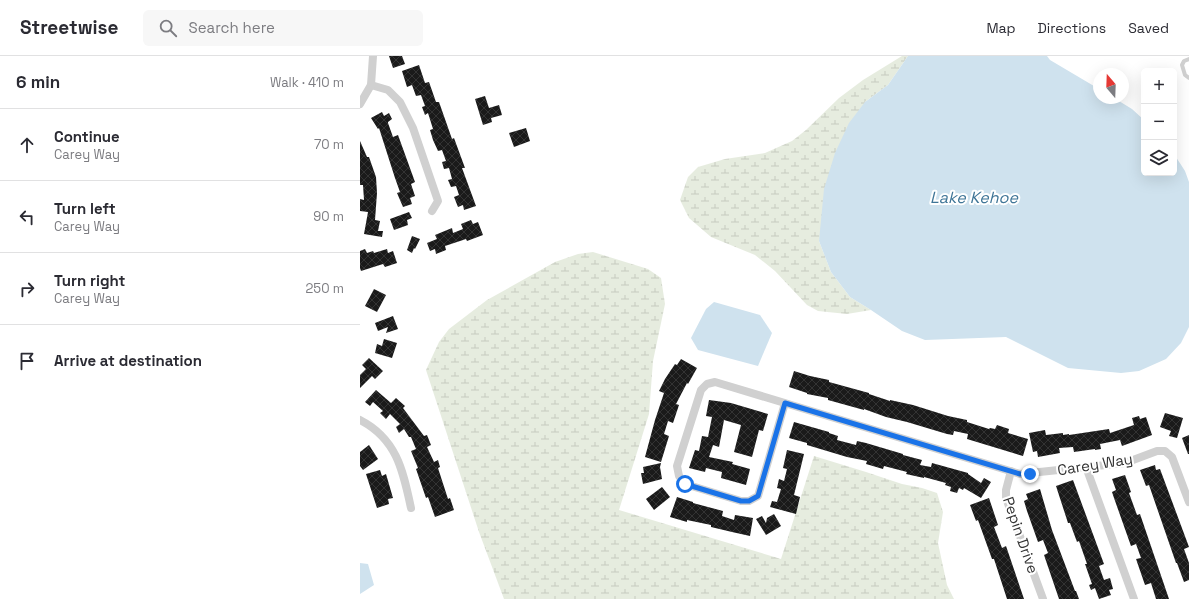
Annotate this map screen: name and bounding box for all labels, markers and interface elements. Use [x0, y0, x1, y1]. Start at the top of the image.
search box [143, 10, 423, 46]
text: Streetwise [20, 15, 119, 40]
icon: search [157, 17, 179, 39]
text: Search here [189, 18, 275, 37]
text: Map [986, 19, 1016, 37]
text: Directions [1038, 19, 1106, 37]
text: Saved [1128, 19, 1169, 37]
north arrow [1093, 68, 1129, 104]
map controls [1141, 68, 1177, 176]
button: + [1141, 68, 1177, 104]
text: 6 min [16, 71, 60, 93]
text: Walk · 410 m [270, 74, 344, 91]
button: − [1141, 104, 1177, 140]
text: Continue [54, 127, 120, 146]
icon: ahead [16, 134, 38, 156]
text: 70 m [314, 136, 344, 153]
button: layers [1141, 140, 1177, 176]
text: Carey Way [54, 146, 120, 163]
water label: Lake Kehoe [930, 187, 1018, 208]
text: Turn left [54, 199, 116, 218]
icon: left [16, 206, 38, 228]
text: 90 m [313, 208, 344, 225]
text: Carey Way [54, 218, 120, 235]
text: Turn right [54, 271, 125, 290]
icon: right [16, 278, 38, 300]
text: 250 m [306, 280, 344, 297]
text: Carey Way [54, 290, 120, 307]
icon: arrive [16, 350, 38, 372]
text: Arrive at destination [54, 351, 202, 370]
street label: Carey Way [1056, 449, 1134, 479]
route end [1021, 465, 1039, 483]
route start [676, 475, 694, 493]
street label: Pepin Drive [999, 494, 1043, 576]

